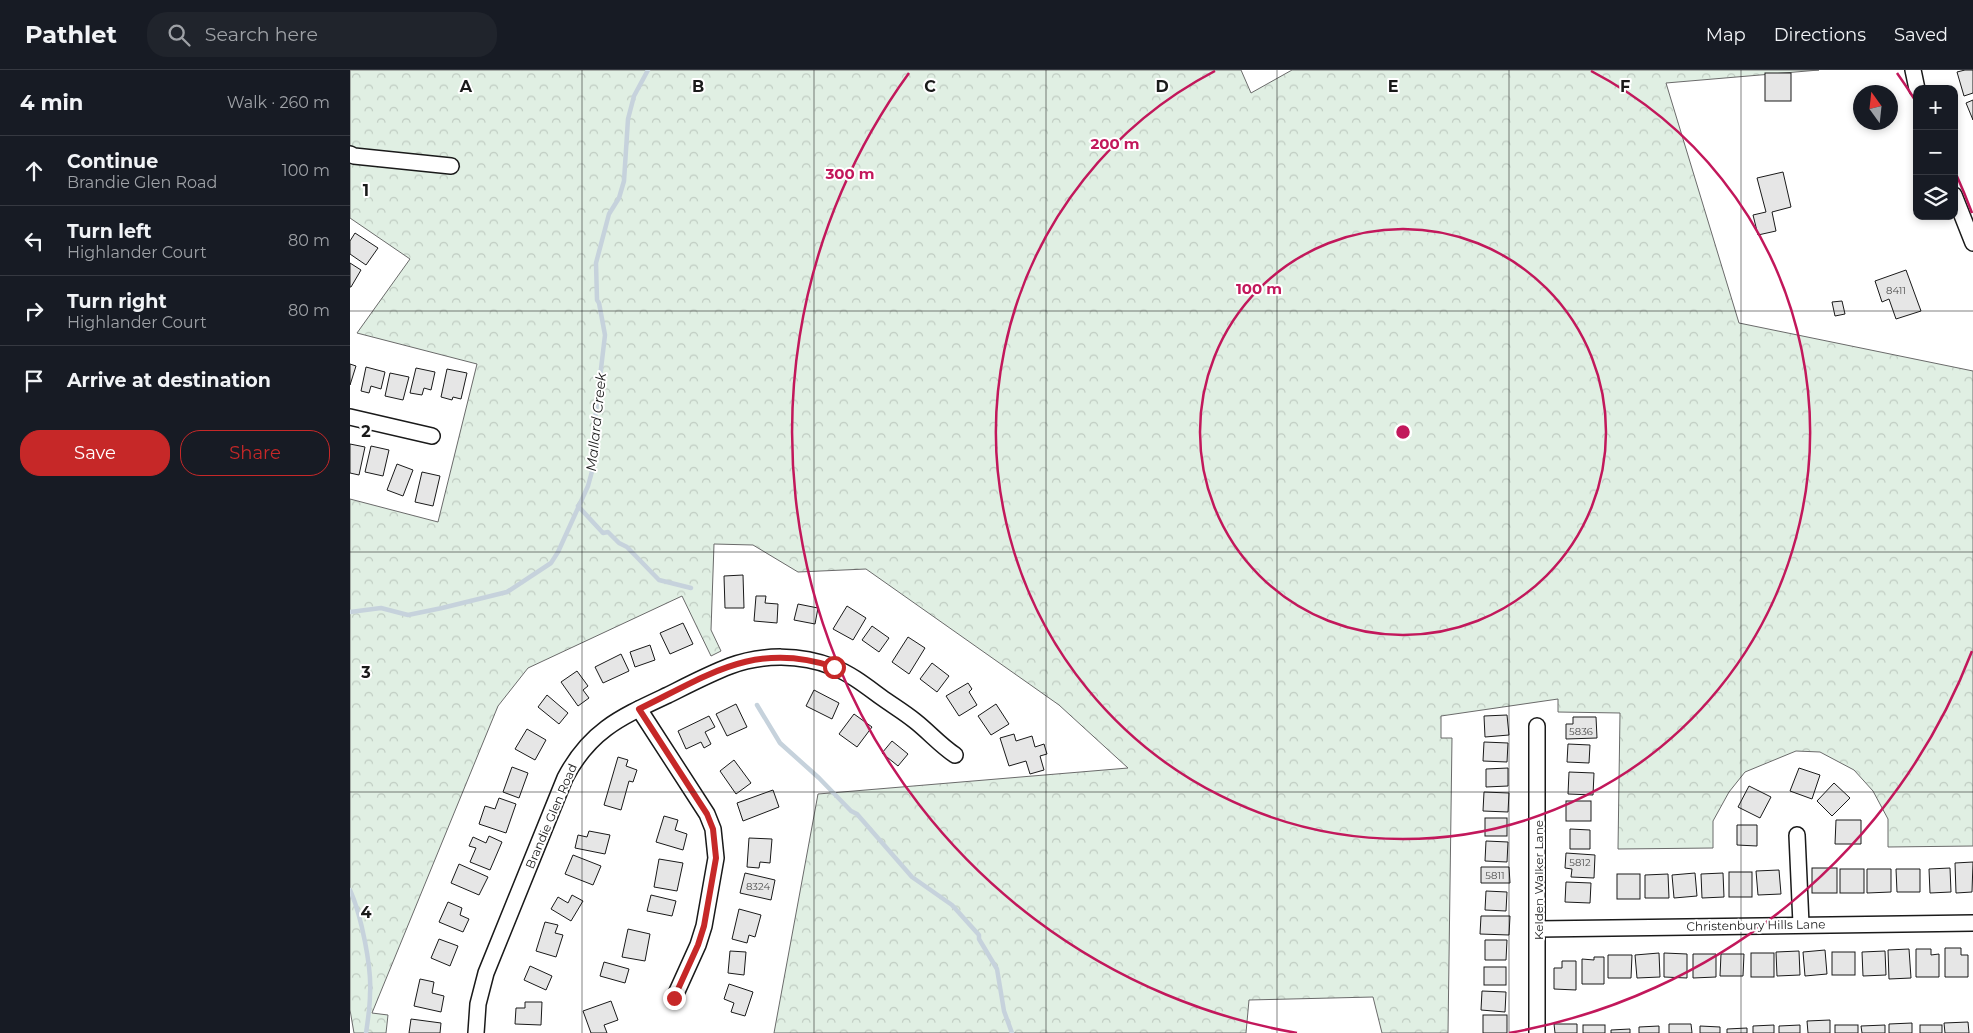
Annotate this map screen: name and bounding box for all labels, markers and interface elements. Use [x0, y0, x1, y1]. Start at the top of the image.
search box [147, 12, 497, 57]
text: Pathlet [25, 20, 117, 49]
icon: search [165, 21, 193, 49]
text: Search here [205, 23, 318, 46]
text: Map [1706, 24, 1746, 46]
text: Directions [1774, 24, 1866, 46]
text: Saved [1894, 24, 1948, 46]
text: A [459, 77, 473, 96]
text: B [692, 77, 704, 96]
text: C [924, 77, 936, 96]
text: D [1155, 77, 1169, 96]
text: E [1388, 77, 1398, 96]
text: F [1620, 77, 1630, 96]
north arrow [1853, 85, 1898, 130]
map controls [1913, 85, 1958, 220]
button: + [1913, 85, 1958, 130]
text: 4 min [20, 90, 83, 115]
text: Walk · 260 m [227, 93, 330, 112]
button: − [1913, 130, 1958, 175]
text: 200 m [1090, 134, 1140, 153]
text: Continue [67, 150, 158, 173]
icon: ahead [20, 157, 48, 185]
text: 100 m [282, 161, 330, 180]
text: 300 m [824, 164, 875, 183]
text: Brandie Glen Road [67, 173, 217, 192]
button: layers [1913, 175, 1958, 220]
text: 1 [363, 181, 369, 200]
text: Turn left [67, 220, 152, 243]
icon: left [20, 227, 48, 255]
text: 80 m [288, 231, 330, 250]
text: Highlander Court [67, 243, 207, 262]
text: 100 m [1236, 279, 1282, 298]
house number: 8411 [1886, 284, 1906, 297]
text: Turn right [67, 290, 167, 313]
icon: right [20, 297, 48, 325]
text: 80 m [288, 301, 330, 320]
text: Highlander Court [67, 313, 207, 332]
icon: arrive [20, 367, 48, 395]
text: Arrive at destination [67, 369, 271, 392]
water label: Mallard Creek [582, 371, 610, 472]
text: 2 [361, 422, 371, 441]
centre of rings [1394, 423, 1412, 441]
button: Save [20, 430, 170, 476]
button: Share [180, 430, 330, 476]
route start [823, 656, 846, 679]
text: 3 [360, 663, 371, 682]
house number: 5836 [1569, 725, 1593, 738]
street label: Brandie Glen Road [522, 761, 580, 871]
street label: Kelden Walker Lane [1531, 820, 1546, 940]
house number: 5812 [1569, 856, 1591, 869]
house number: 5811 [1485, 869, 1505, 882]
house number: 8324 [746, 880, 770, 893]
text: 4 [360, 903, 372, 922]
street label: Christenbury Hills Lane [1686, 916, 1826, 934]
route end [663, 987, 686, 1010]

